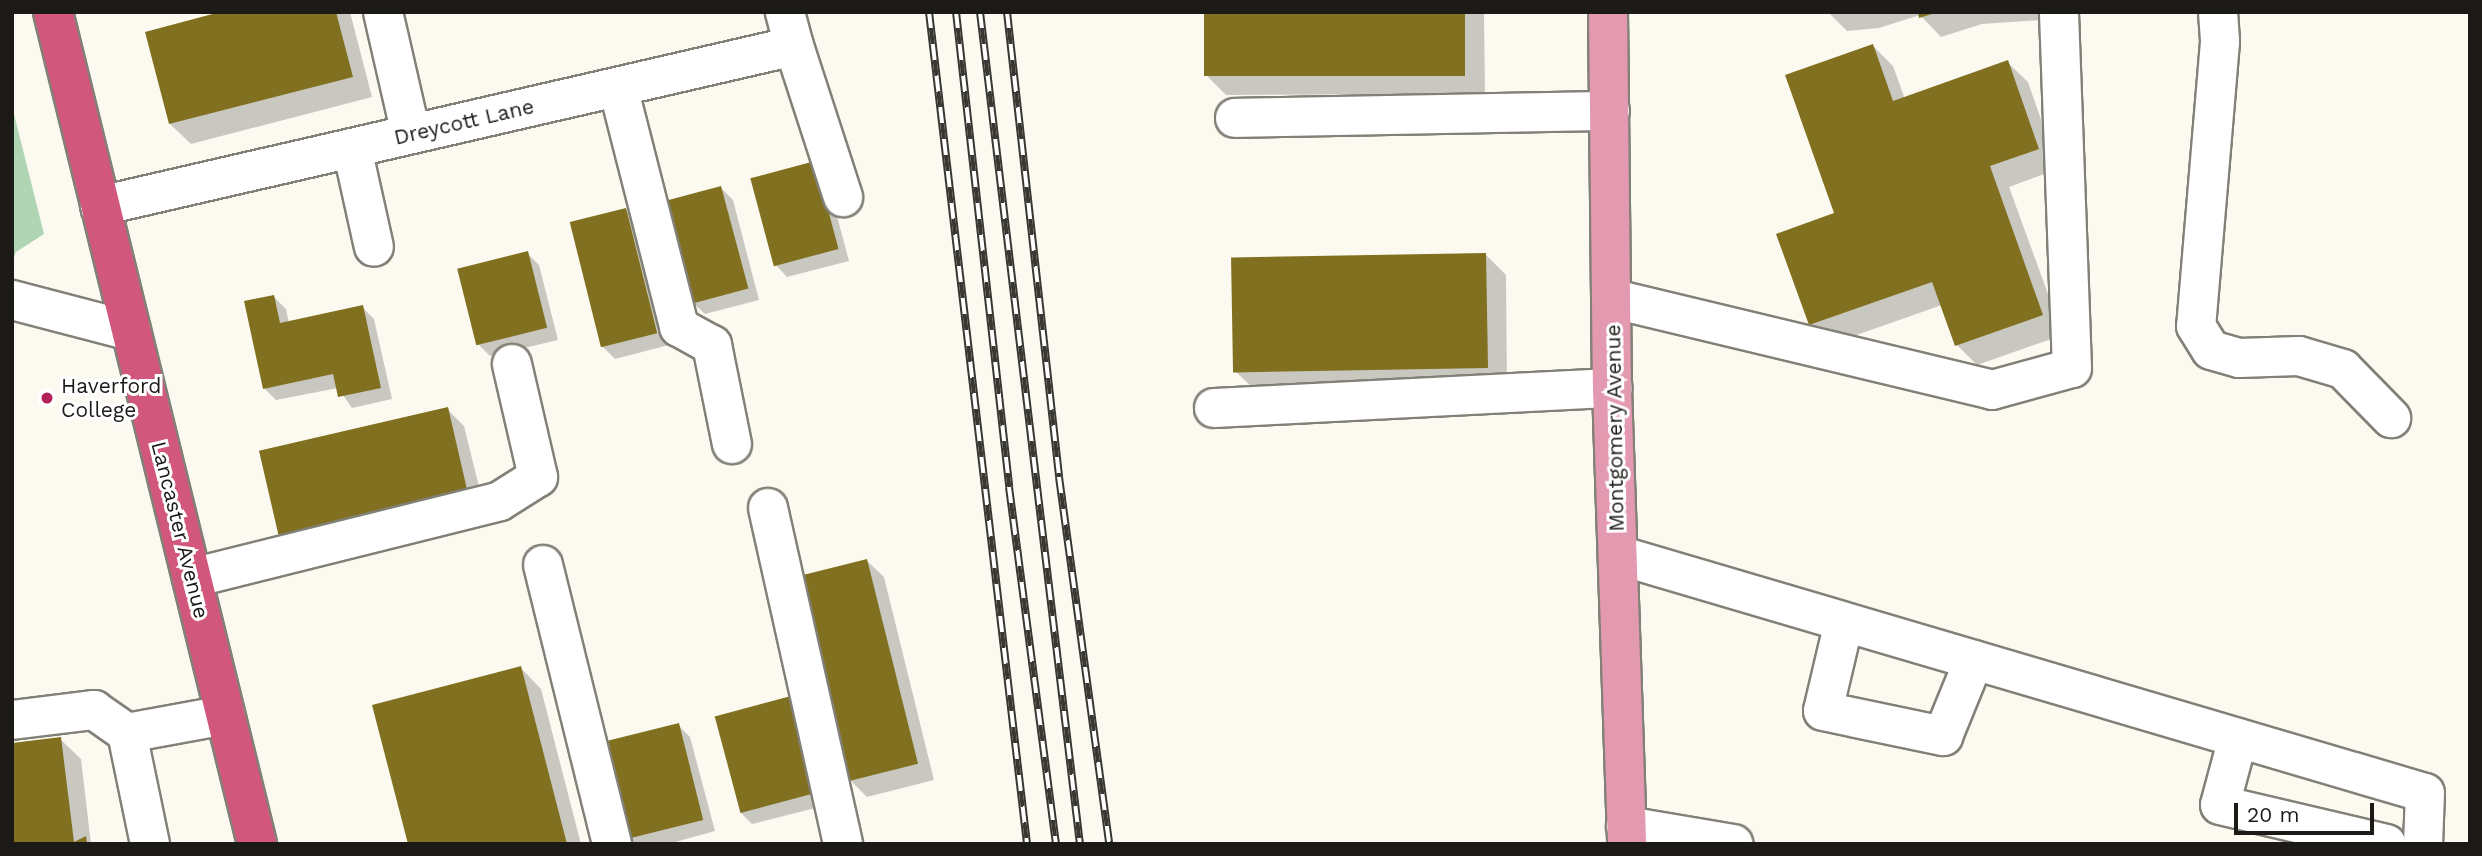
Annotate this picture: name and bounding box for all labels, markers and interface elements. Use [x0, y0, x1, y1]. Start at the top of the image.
street label: Dreycott Lane [392, 94, 536, 150]
street label: Montgomery Avenue [1601, 323, 1629, 533]
place label: Haverford College [61, 373, 161, 423]
marker: Haverford College [39, 390, 55, 406]
street label: Lancaster Avenue [146, 438, 214, 622]
scale bar [2237, 790, 2377, 834]
text: 20 m [2247, 802, 2299, 827]

